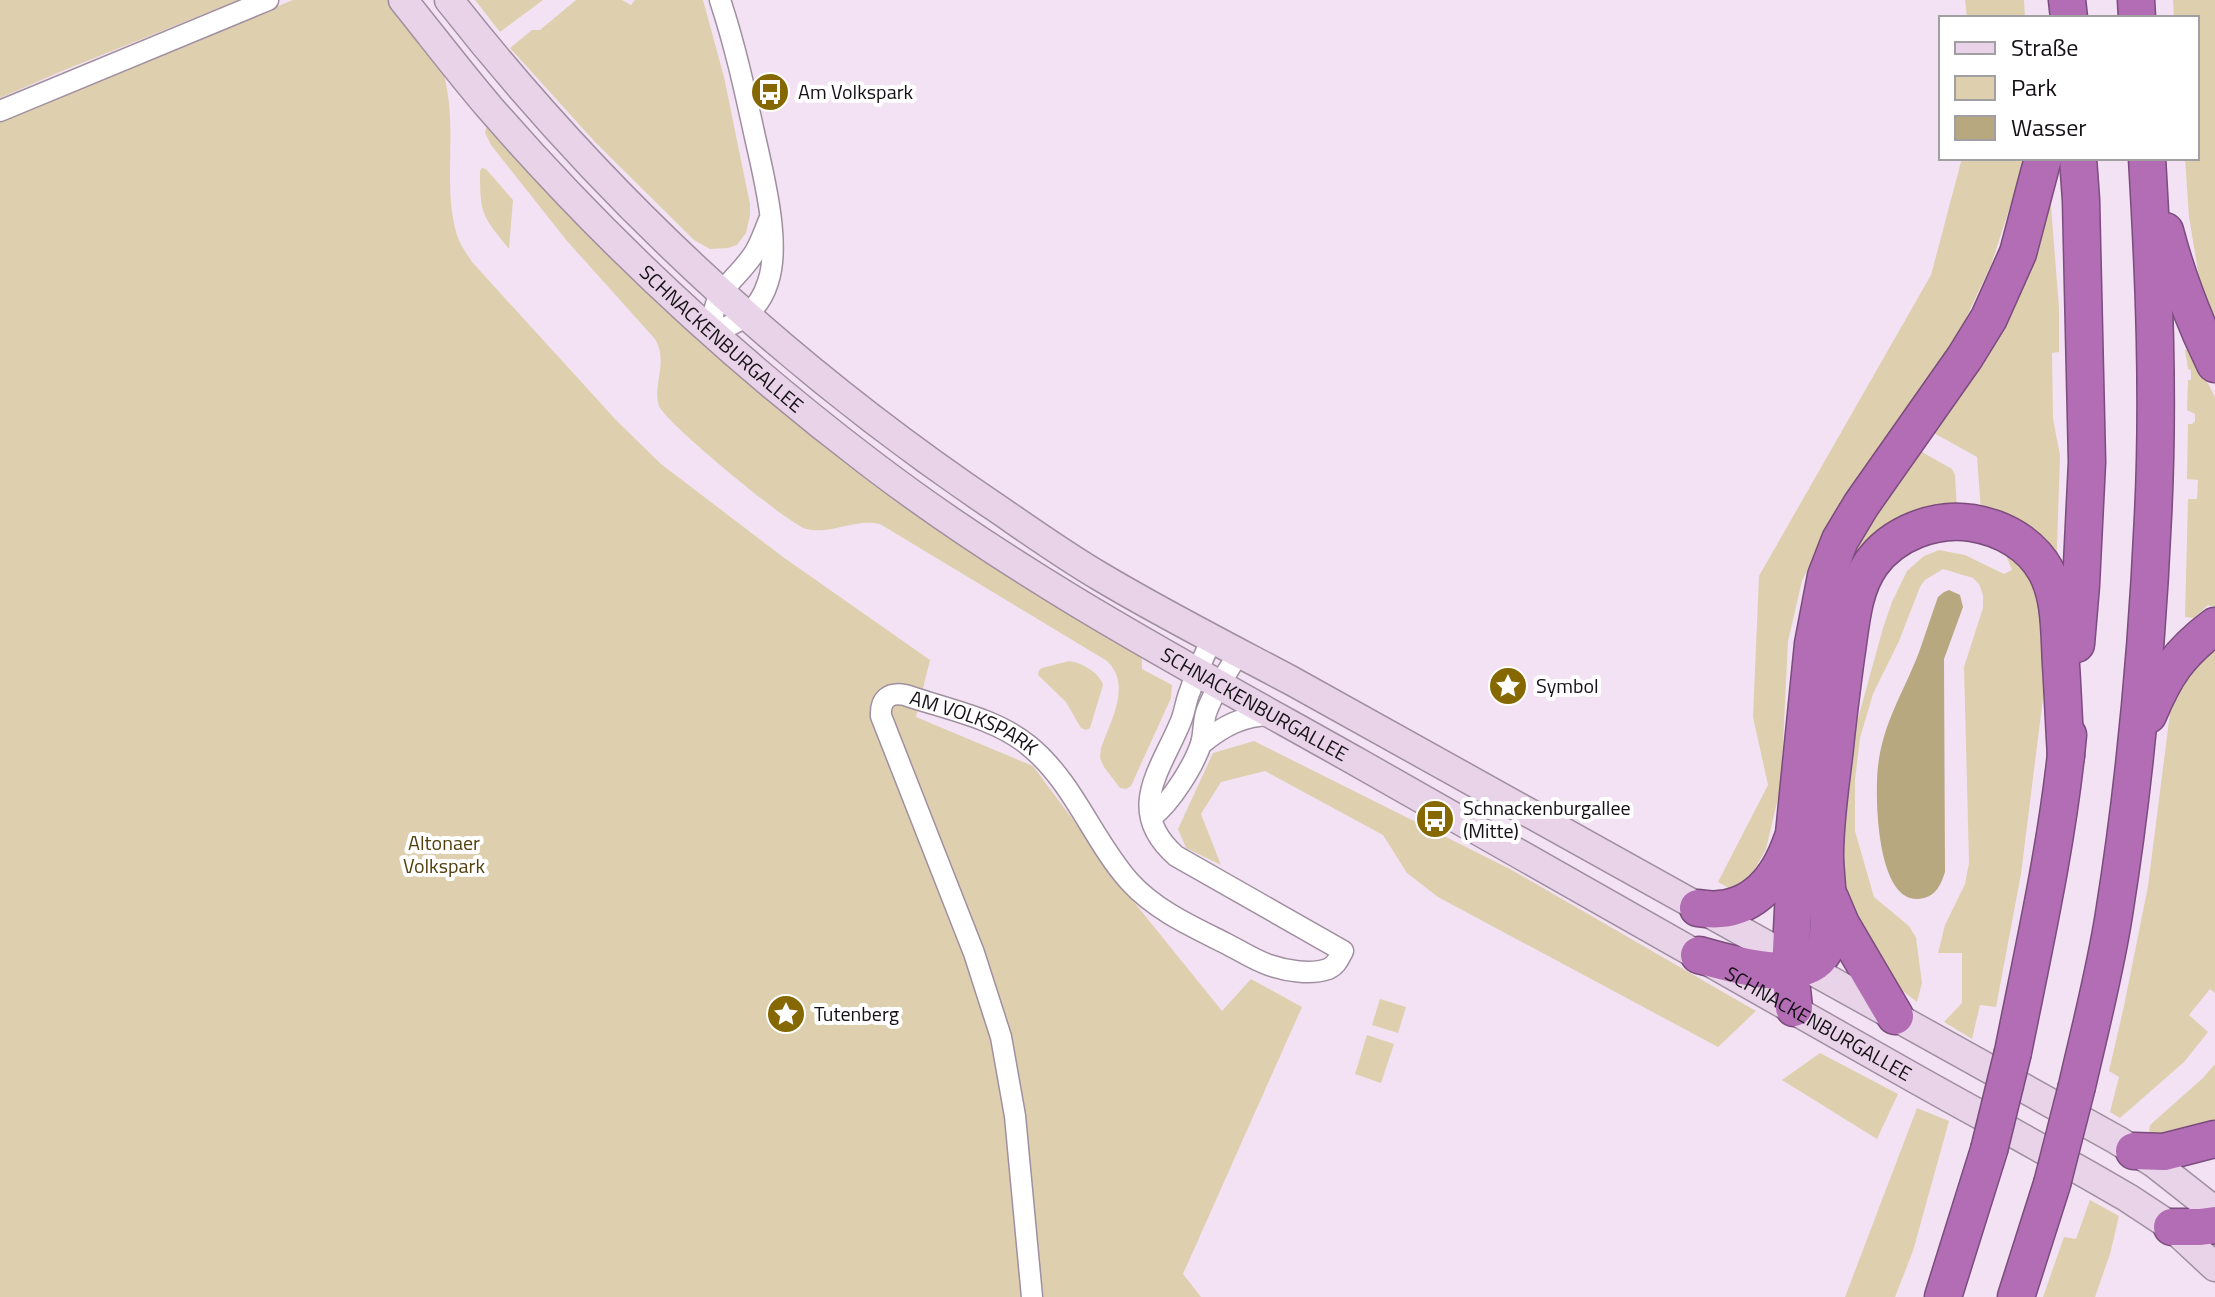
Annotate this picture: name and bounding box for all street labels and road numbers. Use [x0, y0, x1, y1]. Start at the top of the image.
street label: SCHNACKENBURGALLEE [633, 257, 811, 420]
street label: SCHNACKENBURGALLEE [1155, 639, 1354, 769]
street label: AM VOLKSPARK [906, 682, 1046, 763]
street label: SCHNACKENBURGALLEE [1719, 958, 1918, 1089]

